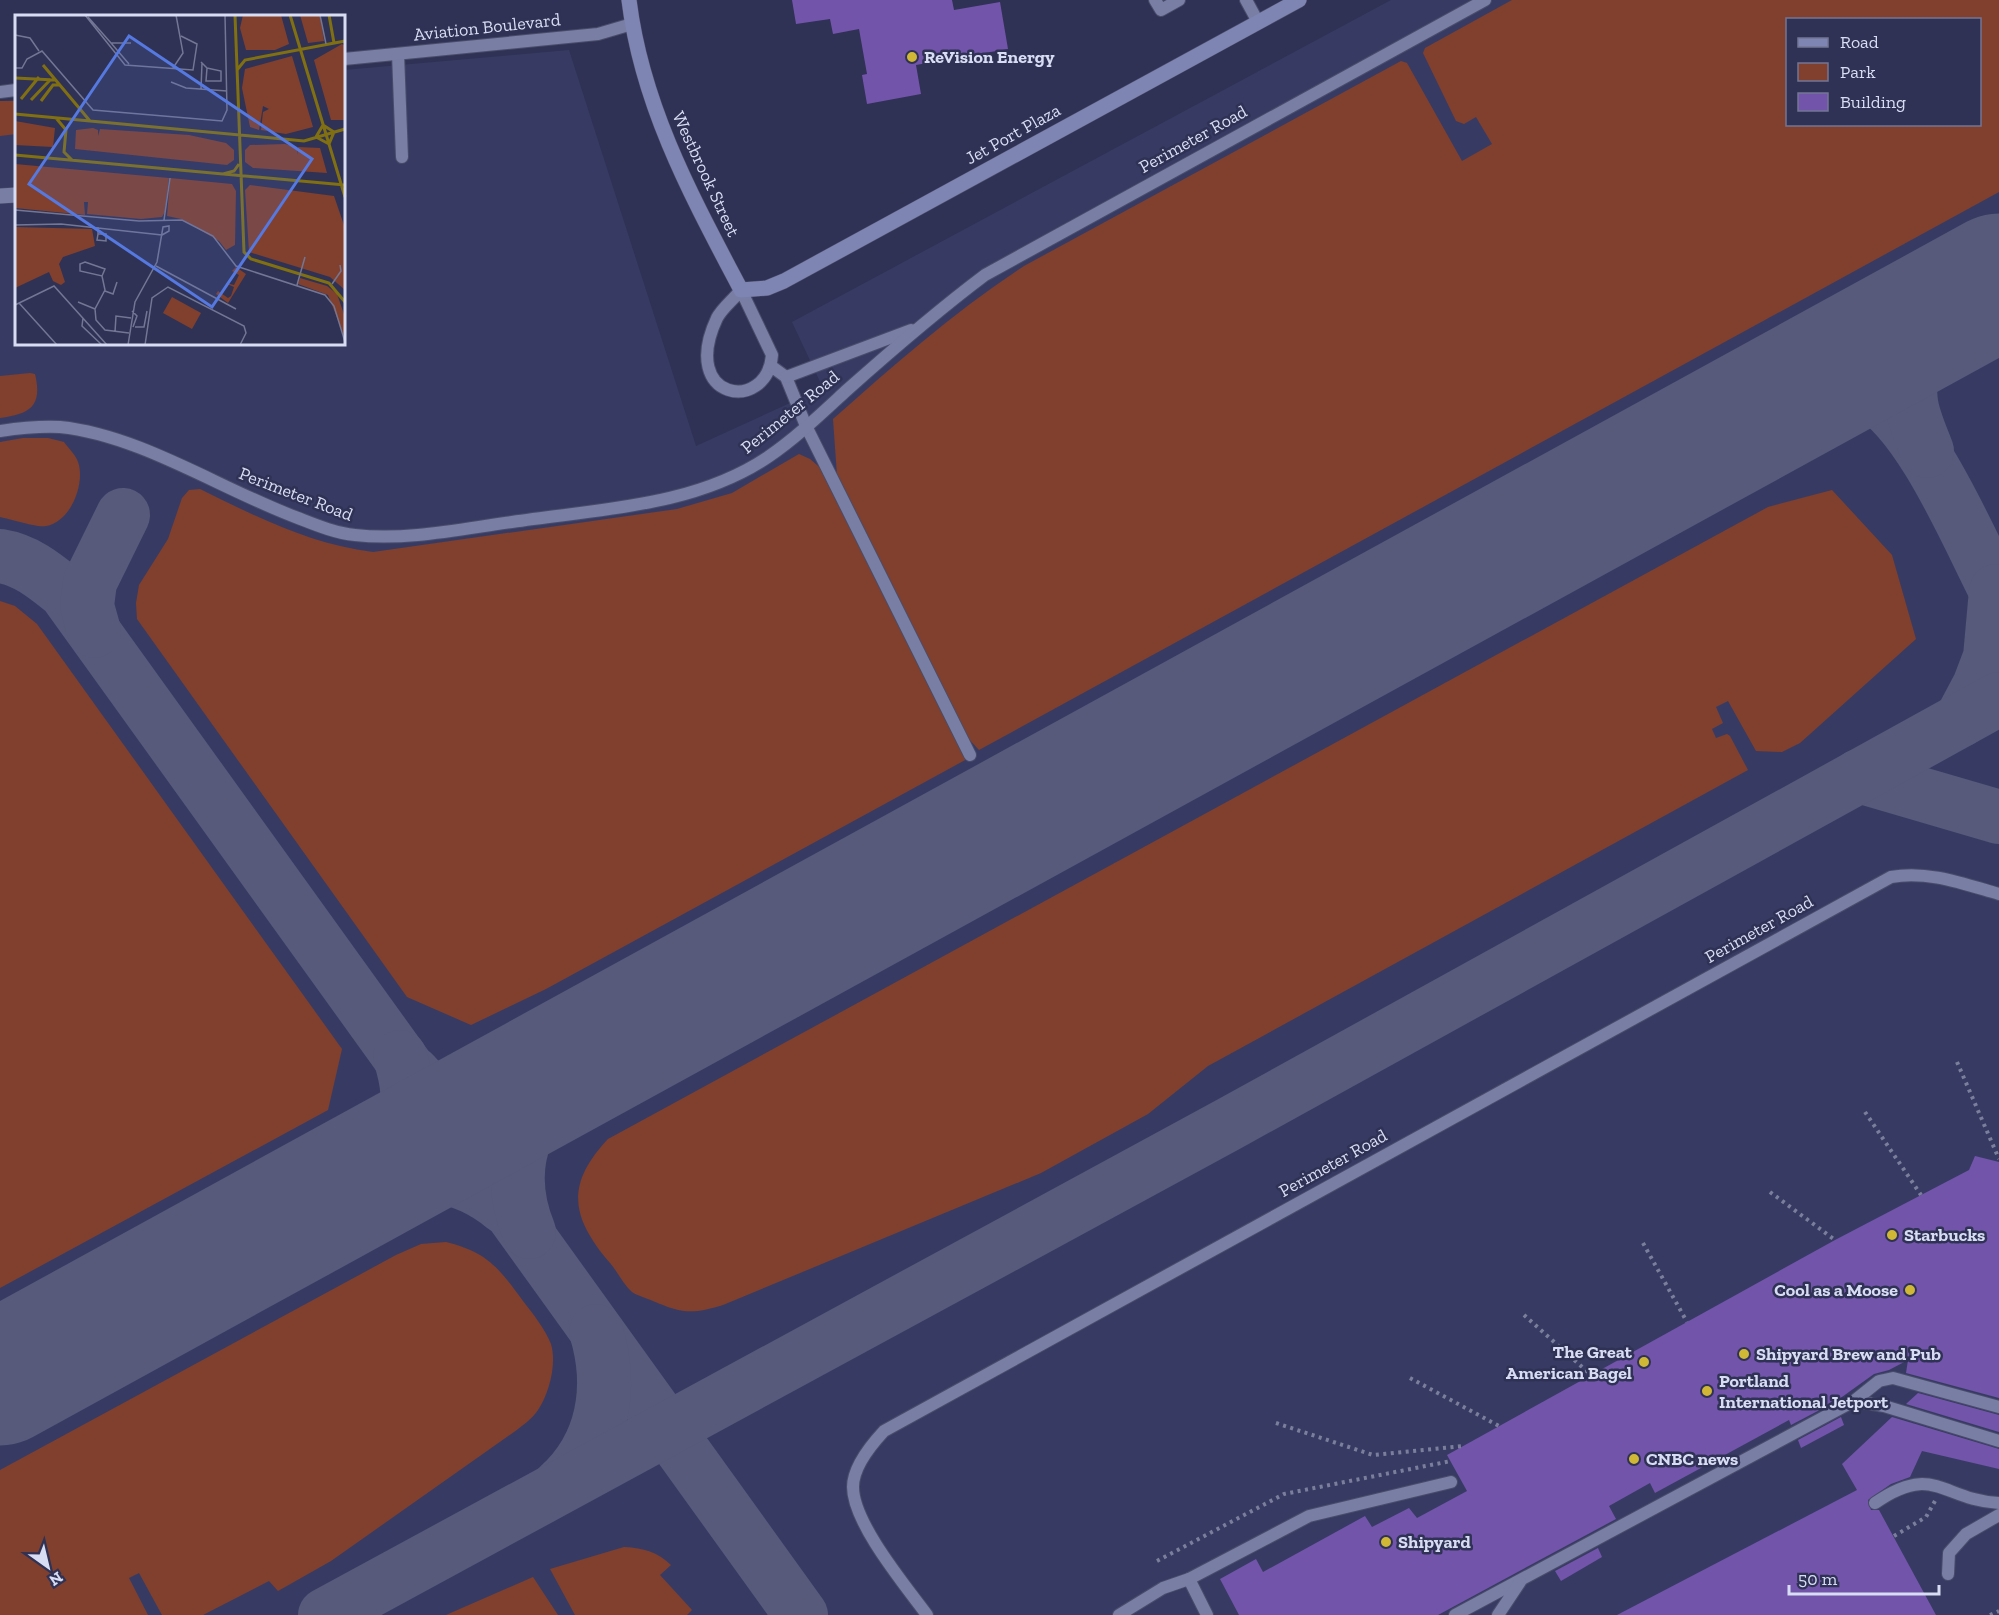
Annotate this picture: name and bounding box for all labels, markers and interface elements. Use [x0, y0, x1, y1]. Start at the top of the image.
street label: Aviation Boulevard [412, 8, 562, 46]
inset map [15, 15, 345, 345]
legend [1786, 18, 1981, 126]
text: Road [1840, 31, 1879, 53]
place label: ReVision Energy [924, 46, 1055, 68]
marker: ReVision Energy [905, 50, 919, 64]
text: Park [1840, 61, 1876, 83]
text: Building [1840, 91, 1906, 113]
street label: Jet Port Plaza [962, 99, 1065, 169]
street label: Perimeter Road [1135, 100, 1251, 178]
street label: Westbrook Street [667, 108, 745, 240]
street label: Perimeter Road [736, 366, 844, 458]
street label: Perimeter Road [236, 462, 356, 526]
street label: Perimeter Road [1701, 890, 1817, 968]
street label: Perimeter Road [1275, 1124, 1391, 1202]
place label: Starbucks [1904, 1224, 1985, 1246]
marker: Starbucks [1885, 1228, 1899, 1242]
place label: Cool as a Moose [1774, 1279, 1898, 1301]
marker: Cool as a Moose [1903, 1283, 1917, 1297]
place label: The Great American Bagel [1506, 1341, 1633, 1384]
place label: Shipyard Brew and Pub [1756, 1343, 1941, 1365]
marker: Shipyard Brew and Pub [1737, 1347, 1751, 1361]
marker: The Great American Bagel [1637, 1355, 1651, 1369]
place label: Portland International Jetport [1719, 1370, 1889, 1413]
marker: Portland International Jetport [1700, 1384, 1714, 1398]
place label: CNBC news [1646, 1448, 1738, 1470]
marker: CNBC news [1627, 1452, 1641, 1466]
place label: Shipyard [1398, 1531, 1471, 1553]
marker: Shipyard [1379, 1535, 1393, 1549]
north arrow [18, 1537, 78, 1597]
scale bar [1789, 1558, 1939, 1596]
text: N [46, 1568, 66, 1590]
text: 50 m [1798, 1568, 1838, 1590]

